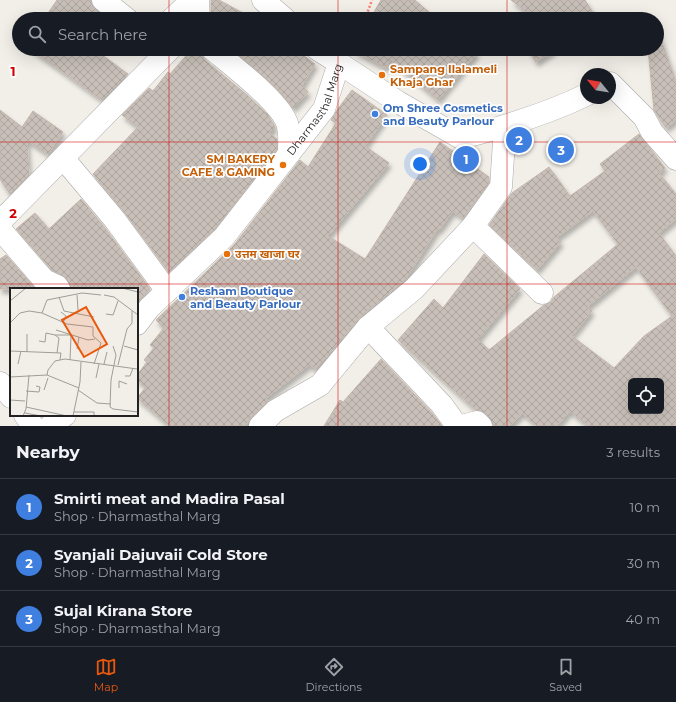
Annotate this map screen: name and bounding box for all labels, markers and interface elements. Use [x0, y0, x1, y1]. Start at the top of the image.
search box [12, 12, 664, 56]
icon: search [26, 23, 48, 45]
text: Search here [58, 25, 147, 44]
street label: Dharmasthal Marg [284, 62, 345, 158]
place label: Sampang Ilalameli Khaja Ghar [390, 62, 497, 89]
text: 1 [10, 63, 16, 79]
north arrow [580, 68, 616, 104]
marker: Sampang Ilalameli Khaja Ghar [377, 70, 387, 80]
place label: Om Shree Cosmetics and Beauty Parlour [383, 101, 503, 128]
marker: Om Shree Cosmetics and Beauty Parlour [370, 109, 380, 119]
pin: 2 [506, 125, 532, 155]
pin: 3 [548, 135, 574, 165]
pin: 1 [453, 144, 479, 174]
place label: SM BAKERY CAFE & GAMING [182, 152, 276, 179]
your location [410, 154, 430, 174]
marker: SM BAKERY CAFE & GAMING [278, 160, 288, 170]
text: 2 [9, 205, 17, 221]
place label: उत्तम खाजा घर [235, 247, 301, 261]
marker: उत्तम खाजा घर [222, 249, 232, 259]
place label: Resham Boutique and Beauty Parlour [190, 284, 301, 311]
inset map [10, 288, 138, 416]
marker: Resham Boutique and Beauty Parlour [177, 292, 187, 302]
map controls [628, 378, 664, 414]
button: locate [628, 378, 664, 414]
text: Nearby [16, 442, 80, 462]
text: 3 results [606, 444, 660, 460]
text: Smirti meat and Madira Pasal [54, 489, 285, 508]
text: 1 [26, 499, 32, 515]
text: 10 m [630, 499, 660, 515]
text: Shop · Dharmasthal Marg [54, 508, 221, 524]
text: Syanjali Dajuvaii Cold Store [54, 545, 268, 564]
text: 2 [25, 555, 33, 571]
text: 30 m [627, 555, 660, 571]
text: Shop · Dharmasthal Marg [54, 564, 221, 580]
text: Sujal Kirana Store [54, 601, 193, 620]
text: 3 [25, 611, 33, 627]
text: 40 m [626, 611, 660, 627]
text: Shop · Dharmasthal Marg [54, 620, 221, 636]
tab: Map [94, 656, 118, 694]
tab: Directions [306, 656, 362, 694]
tab: Saved [549, 656, 582, 694]

